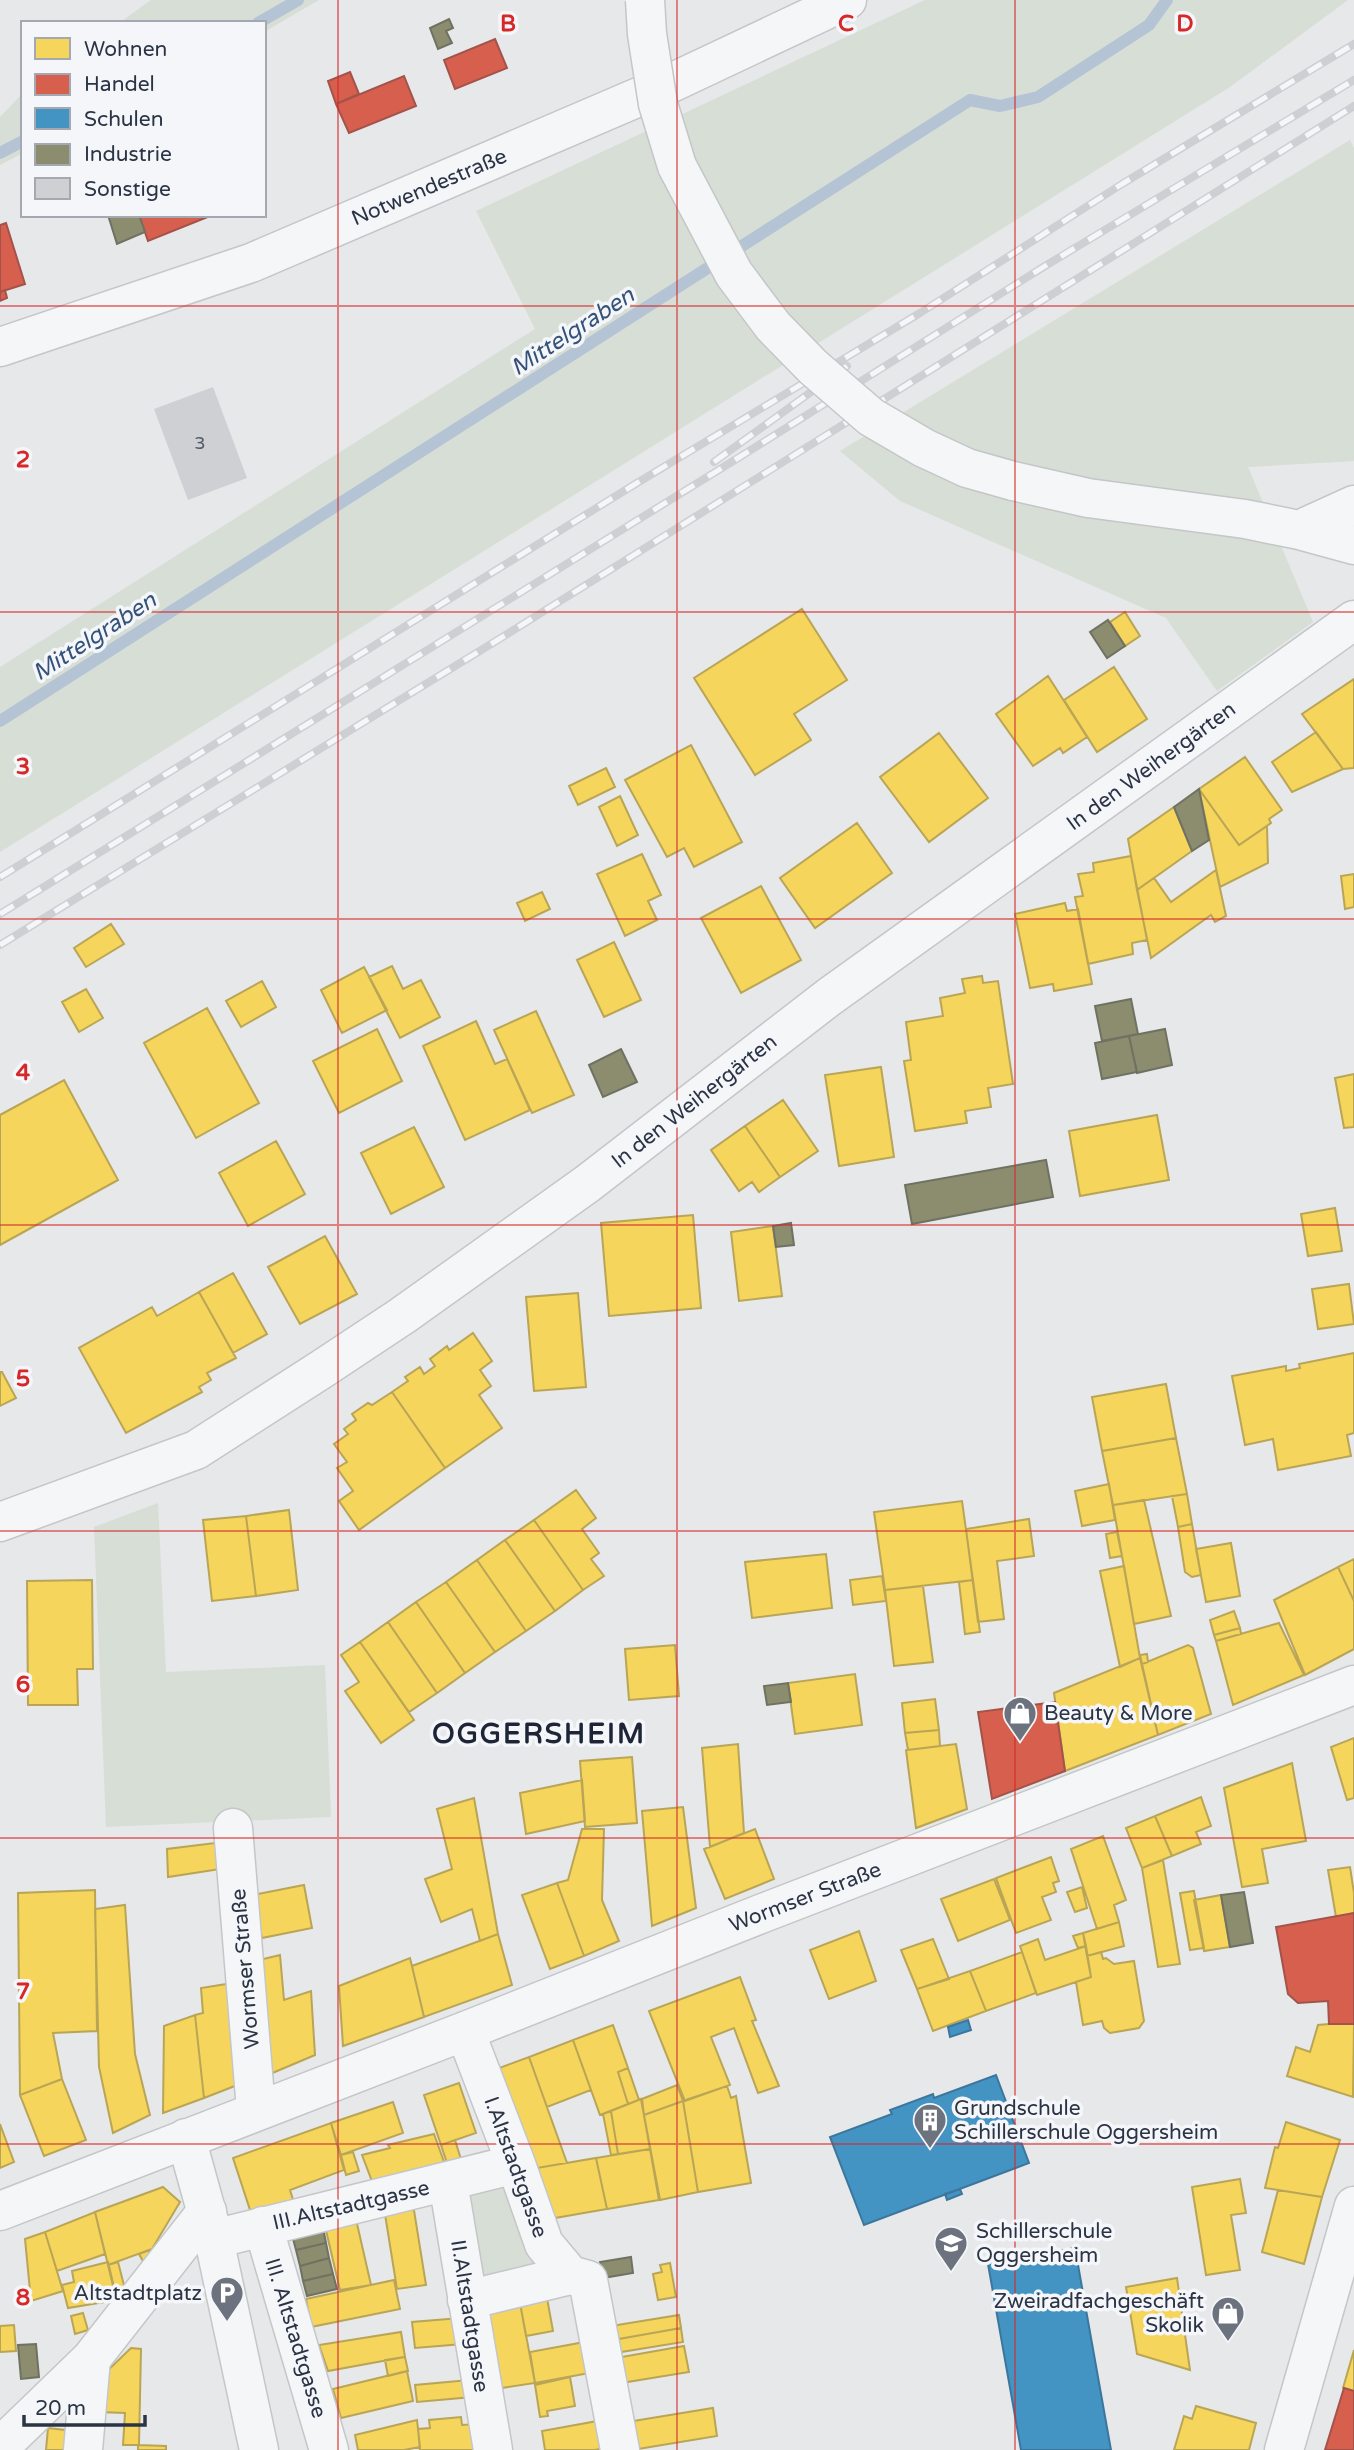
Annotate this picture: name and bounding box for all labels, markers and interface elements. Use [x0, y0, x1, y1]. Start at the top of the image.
text: B [500, 10, 516, 38]
text: C [838, 10, 854, 38]
text: D [1176, 10, 1194, 38]
legend [21, 21, 266, 217]
text: Wohnen [84, 37, 167, 62]
text: Handel [84, 72, 155, 97]
text: Schulen [84, 107, 164, 132]
text: Industrie [84, 142, 172, 167]
street label: Notwendestraße [348, 143, 511, 231]
text: Sonstige [84, 177, 171, 202]
water label: Mittelgraben [506, 281, 640, 382]
house number: 3 [194, 432, 206, 454]
text: 2 [16, 446, 30, 474]
water label: Mittelgraben [28, 586, 162, 687]
street label: In den Weihergärten [1062, 697, 1241, 836]
text: 3 [16, 753, 30, 781]
street label: In den Weihergärten [607, 1029, 782, 1174]
text: 4 [16, 1059, 31, 1087]
text: 5 [16, 1365, 30, 1393]
text: 6 [16, 1671, 30, 1699]
shop icon: Beauty & More [1001, 1694, 1039, 1743]
place label: Beauty & More [1044, 1701, 1193, 1726]
district label: OGGERSHEIM [432, 1717, 646, 1751]
street label: Wormser Straße [726, 1857, 885, 1938]
street label: Wormser Straße [226, 1888, 265, 2050]
text: 7 [16, 1978, 30, 2006]
street label: I.Altstadtgasse [478, 2093, 553, 2241]
place label: Grundschule Schillerschule Oggersheim [954, 2096, 1218, 2145]
building icon: Grundschule Schillerschule Oggersheim [911, 2101, 949, 2150]
street label: III.Altstadtgasse [270, 2175, 432, 2236]
place label: Schillerschule Oggersheim [976, 2219, 1113, 2268]
school or university icon: Schillerschule Oggersheim [932, 2224, 970, 2273]
street label: II.Altstadtgasse [445, 2238, 494, 2394]
street label: III. Altstadtgasse [259, 2255, 332, 2421]
parking icon: Altstadtplatz [208, 2274, 246, 2323]
place label: Altstadtplatz [74, 2281, 202, 2306]
text: 8 [16, 2284, 30, 2312]
place label: Zweiradfachgeschäft Skolik [994, 2289, 1204, 2338]
shop icon: Zweiradfachgeschäft Skolik [1209, 2294, 1247, 2343]
scale bar [24, 2384, 145, 2428]
text: 20 m [35, 2396, 86, 2421]

